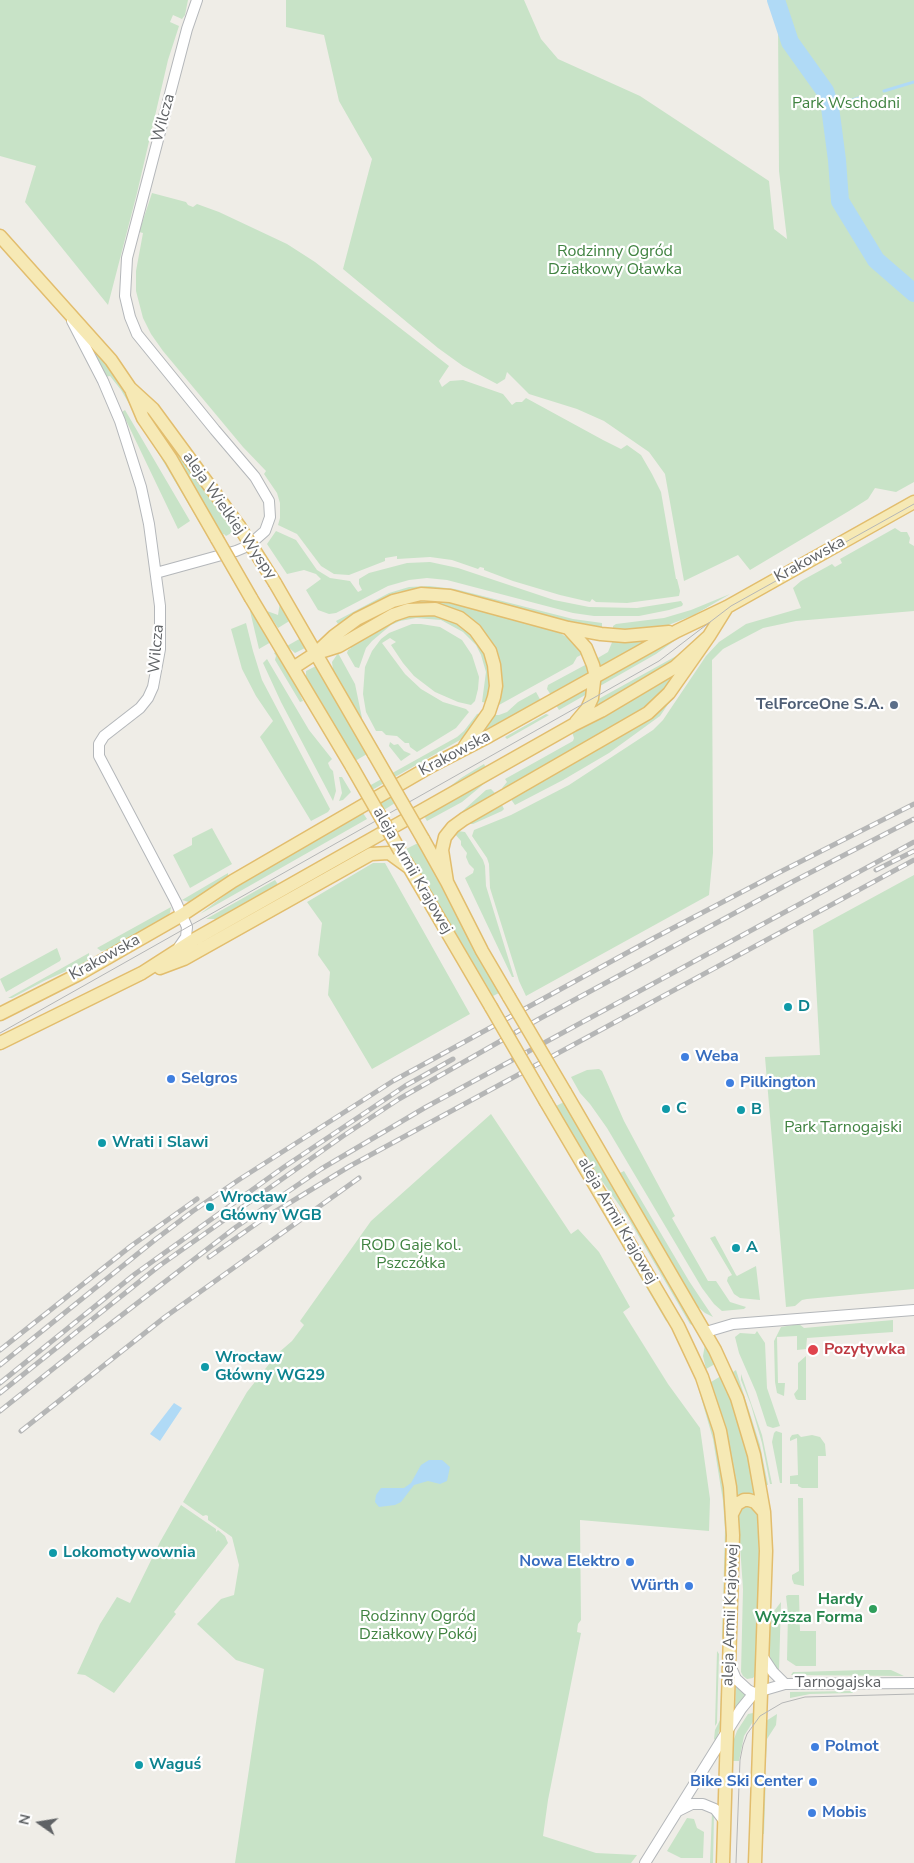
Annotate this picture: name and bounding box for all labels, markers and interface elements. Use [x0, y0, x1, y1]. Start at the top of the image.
street label: Wilcza [148, 92, 180, 144]
park label: Park Wschodni [792, 94, 900, 114]
park label: Rodzinny Ogród Działkowy Oławka [548, 242, 682, 280]
street label: aleja Wielkiej Wyspy [178, 449, 280, 583]
street label: Krakowska [771, 533, 849, 587]
street label: Wilcza [145, 624, 169, 674]
place label: TelForceOne S.A. [756, 695, 884, 715]
marker: TelForceOne S.A. [888, 699, 900, 711]
street label: Krakowska [416, 727, 494, 781]
street label: aleja Armii Krajowej [368, 804, 456, 938]
street label: Krakowska [66, 931, 144, 985]
place label: D [798, 997, 810, 1017]
marker: D [782, 1001, 794, 1013]
place label: Weba [695, 1047, 739, 1067]
marker: Weba [679, 1051, 691, 1063]
place label: Selgros [181, 1069, 238, 1089]
marker: Selgros [165, 1073, 177, 1085]
place label: Pilkington [740, 1073, 816, 1093]
marker: Pilkington [724, 1077, 736, 1089]
place label: C [676, 1099, 687, 1119]
place label: B [751, 1100, 762, 1120]
marker: C [660, 1103, 672, 1115]
marker: B [735, 1104, 747, 1116]
park label: Park Tarnogajski [784, 1118, 902, 1138]
place label: Wrati i Slawi [112, 1133, 208, 1153]
marker: Wrati i Slawi [96, 1137, 108, 1149]
street label: aleja Armii Krajowej [573, 1154, 661, 1288]
place label: Wrocław Główny WGB [220, 1188, 322, 1226]
marker: Wrocław Główny WGB [204, 1201, 216, 1213]
park label: ROD Gaje kol. Pszczółka [361, 1236, 461, 1274]
place label: A [746, 1238, 758, 1258]
marker: A [730, 1242, 742, 1254]
place label: Pozytywka [824, 1340, 905, 1360]
marker: Pozytywka [806, 1343, 820, 1357]
place label: Wrocław Główny WG29 [215, 1348, 325, 1386]
marker: Wrocław Główny WG29 [199, 1361, 211, 1373]
place label: Lokomotywownia [63, 1543, 196, 1563]
street label: aleja Armii Krajowej [719, 1543, 743, 1687]
marker: Lokomotywownia [47, 1547, 59, 1559]
place label: Nowa Elektro [519, 1552, 620, 1572]
marker: Nowa Elektro [624, 1556, 636, 1568]
place label: Würth [631, 1576, 679, 1596]
marker: Würth [683, 1580, 695, 1592]
place label: Hardy Wyższa Forma [755, 1590, 863, 1628]
marker: Hardy Wyższa Forma [867, 1603, 879, 1615]
park label: Rodzinny Ogród Działkowy Pokój [359, 1607, 477, 1645]
street label: Tarnogajska [795, 1673, 881, 1693]
place label: Polmot [825, 1737, 879, 1757]
marker: Polmot [809, 1741, 821, 1753]
place label: Waguś [149, 1755, 201, 1775]
marker: Waguś [133, 1759, 145, 1771]
place label: Bike Ski Center [690, 1772, 803, 1792]
marker: Bike Ski Center [807, 1776, 819, 1788]
north arrow [15, 1798, 65, 1848]
place label: Mobis [822, 1803, 867, 1823]
marker: Mobis [806, 1807, 818, 1819]
text: N [14, 1812, 35, 1827]

